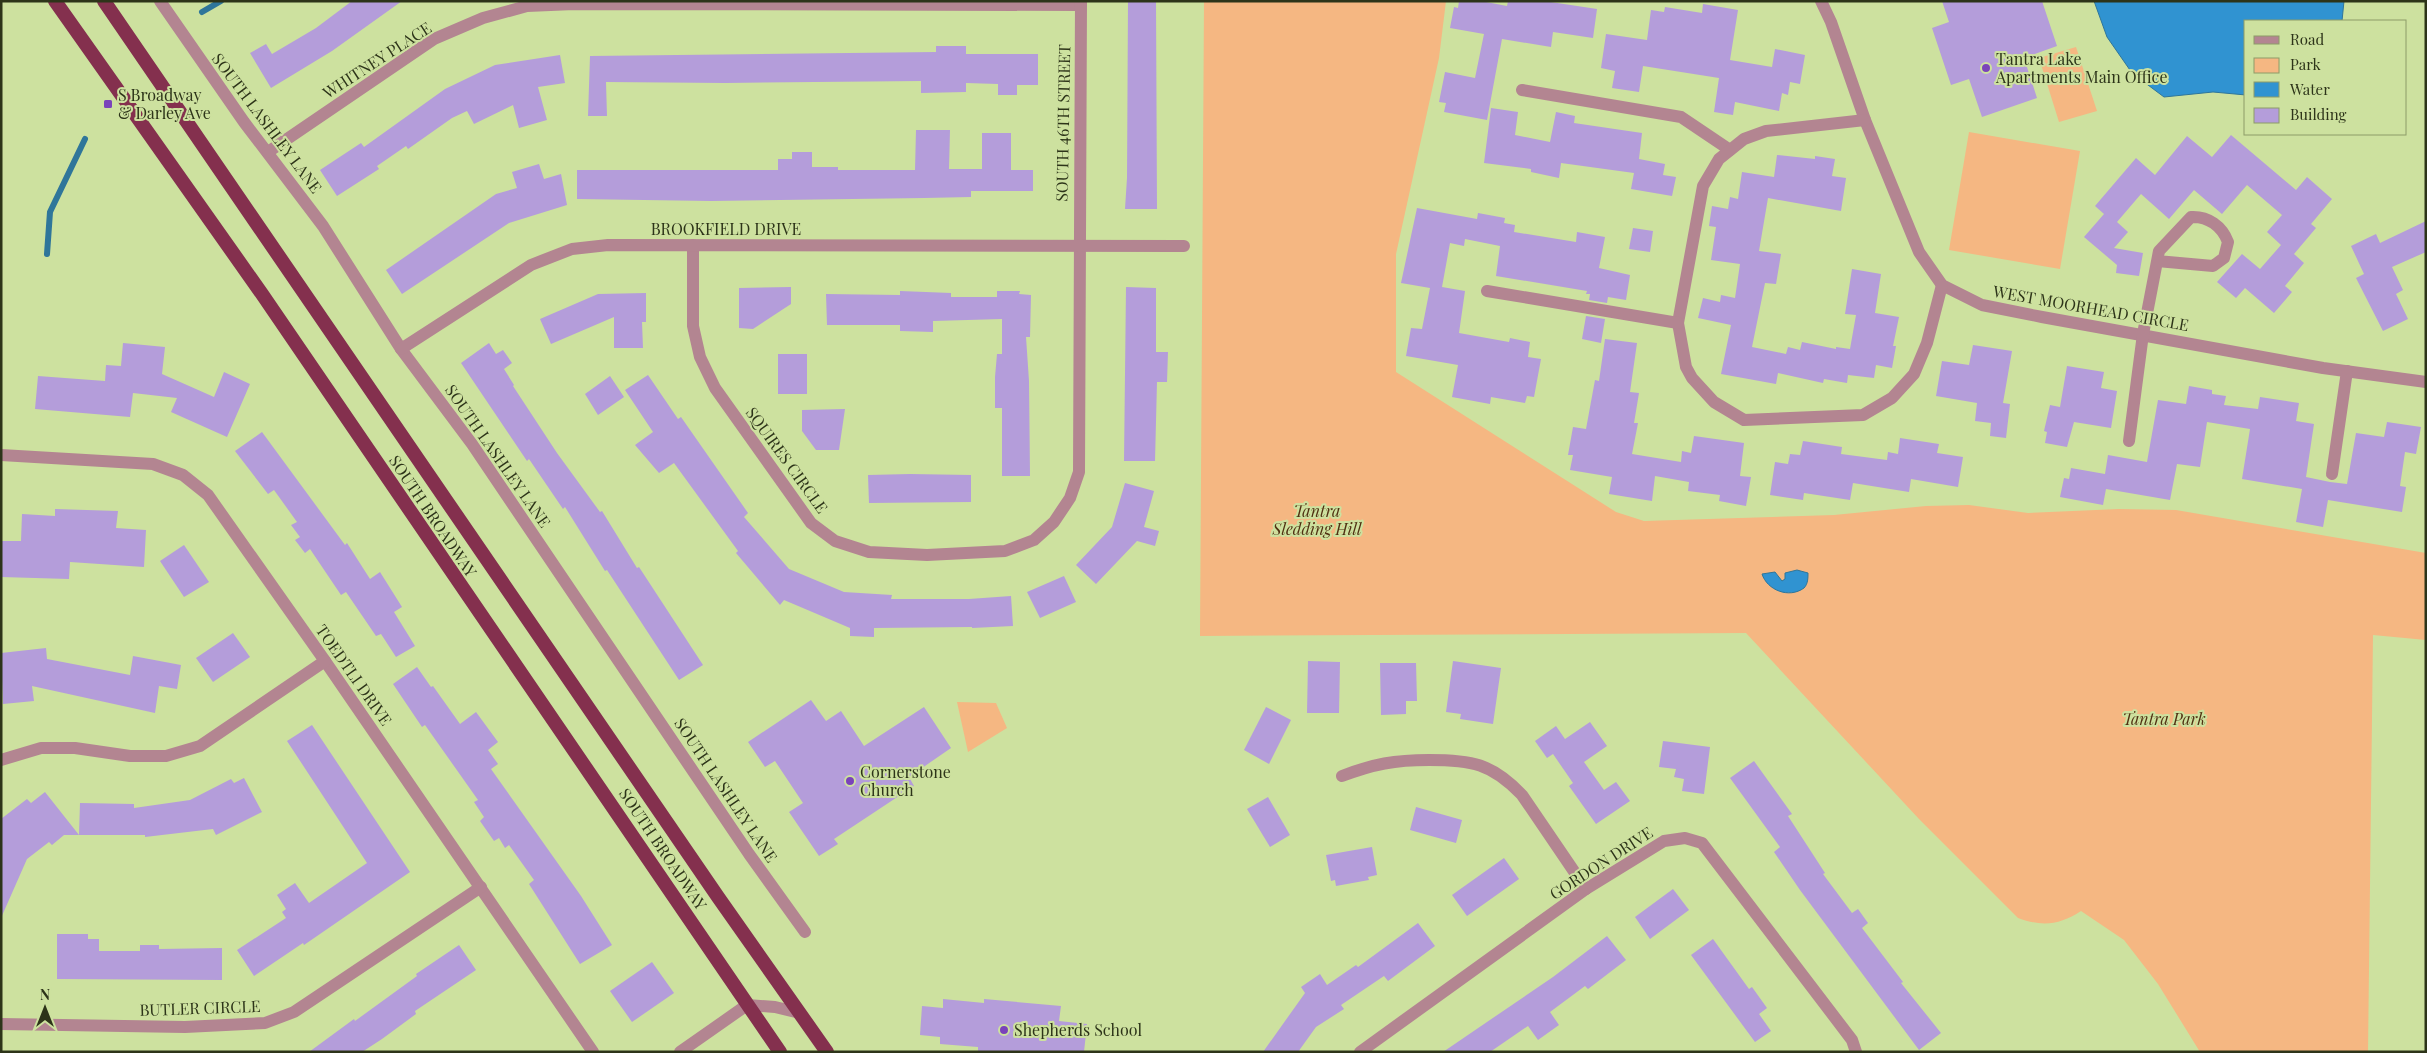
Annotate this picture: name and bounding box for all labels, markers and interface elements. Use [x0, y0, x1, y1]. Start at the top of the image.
street label: WHITNEY PLACE [318, 17, 435, 103]
legend [2244, 20, 2407, 135]
text: Road [2290, 29, 2324, 49]
street label: SOUTH 46TH STREET [1051, 44, 1074, 202]
place label: Tantra Lake Apartments Main Office [1995, 48, 2167, 87]
street label: SOUTH LASHLEY LANE [208, 49, 327, 197]
text: Park [2290, 54, 2322, 74]
marker: Tantra Lake Apartments Main Office [1980, 62, 1992, 74]
text: Water [2289, 79, 2330, 99]
place label: S Broadway & Darley Ave [118, 84, 211, 123]
marker: S Broadway & Darley Ave [102, 98, 114, 110]
text: Building [2290, 104, 2347, 124]
street label: BROOKFIELD DRIVE [651, 218, 801, 239]
street label: WEST MOORHEAD CIRCLE [1991, 280, 2191, 335]
street label: SOUTH LASHLEY LANE [441, 380, 556, 531]
street label: SQUIRES CIRCLE [742, 402, 833, 517]
street label: SOUTH BROADWAY [385, 451, 482, 581]
park label: Tantra Sledding Hill [1272, 500, 1362, 539]
street label: TOEDTLI DRIVE [312, 620, 397, 729]
park label: Tantra Park [2122, 708, 2206, 729]
street label: SOUTH LASHLEY LANE [670, 713, 783, 866]
place label: Cornerstone Church [860, 761, 951, 800]
marker: Cornerstone Church [844, 775, 856, 787]
street label: SOUTH BROADWAY [615, 784, 712, 914]
street label: GORDON DRIVE [1545, 821, 1656, 904]
north arrow [20, 983, 70, 1033]
text: N [40, 985, 50, 1004]
street label: BUTLER CIRCLE [139, 995, 261, 1020]
place label: Shepherds School [1014, 1019, 1142, 1040]
marker: Shepherds School [998, 1024, 1010, 1036]

